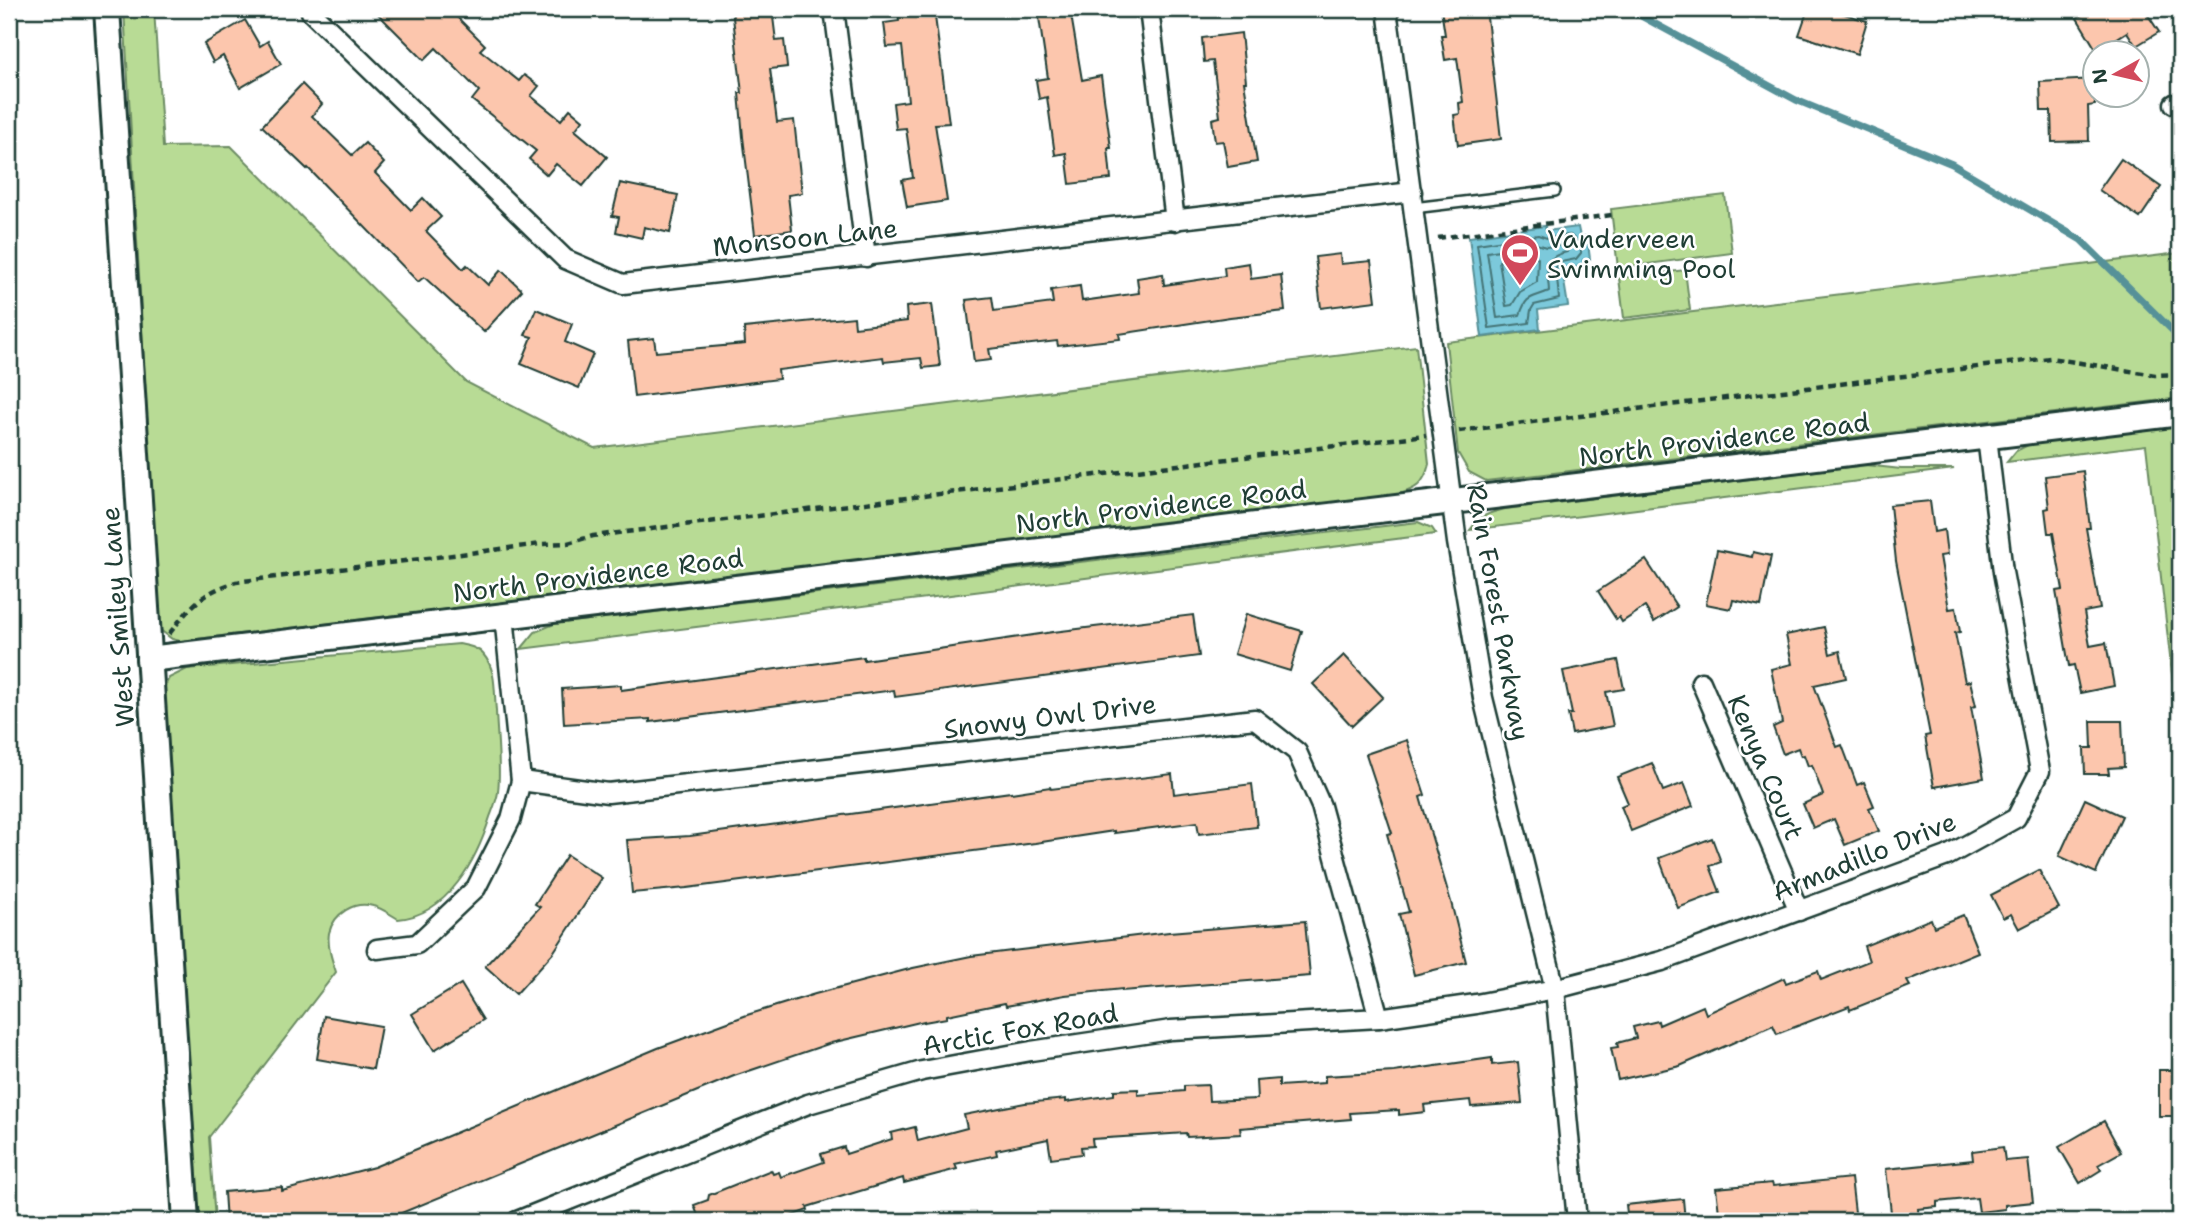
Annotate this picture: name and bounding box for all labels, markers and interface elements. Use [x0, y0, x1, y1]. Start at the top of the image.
north arrow [2080, 38, 2150, 108]
text: N [2086, 67, 2113, 85]
street label: Monsoon Lane [711, 210, 899, 264]
place label: Vanderveen Swimming Pool [1547, 221, 1736, 286]
sports icon: Vanderveen Swimming Pool [1499, 232, 1541, 287]
street label: North Providence Road [1577, 404, 1871, 474]
street label: North Providence Road [1014, 471, 1308, 541]
street label: Rain Forest Parkway [1459, 481, 1539, 743]
street label: West Smiley Lane [92, 506, 142, 728]
street label: North Providence Road [451, 540, 745, 610]
street label: Snowy Owl Drive [942, 686, 1158, 746]
street label: Kenya Court [1720, 689, 1812, 845]
street label: Armadillo Drive [1767, 803, 1961, 909]
street label: Arctic Fox Road [919, 995, 1121, 1063]

